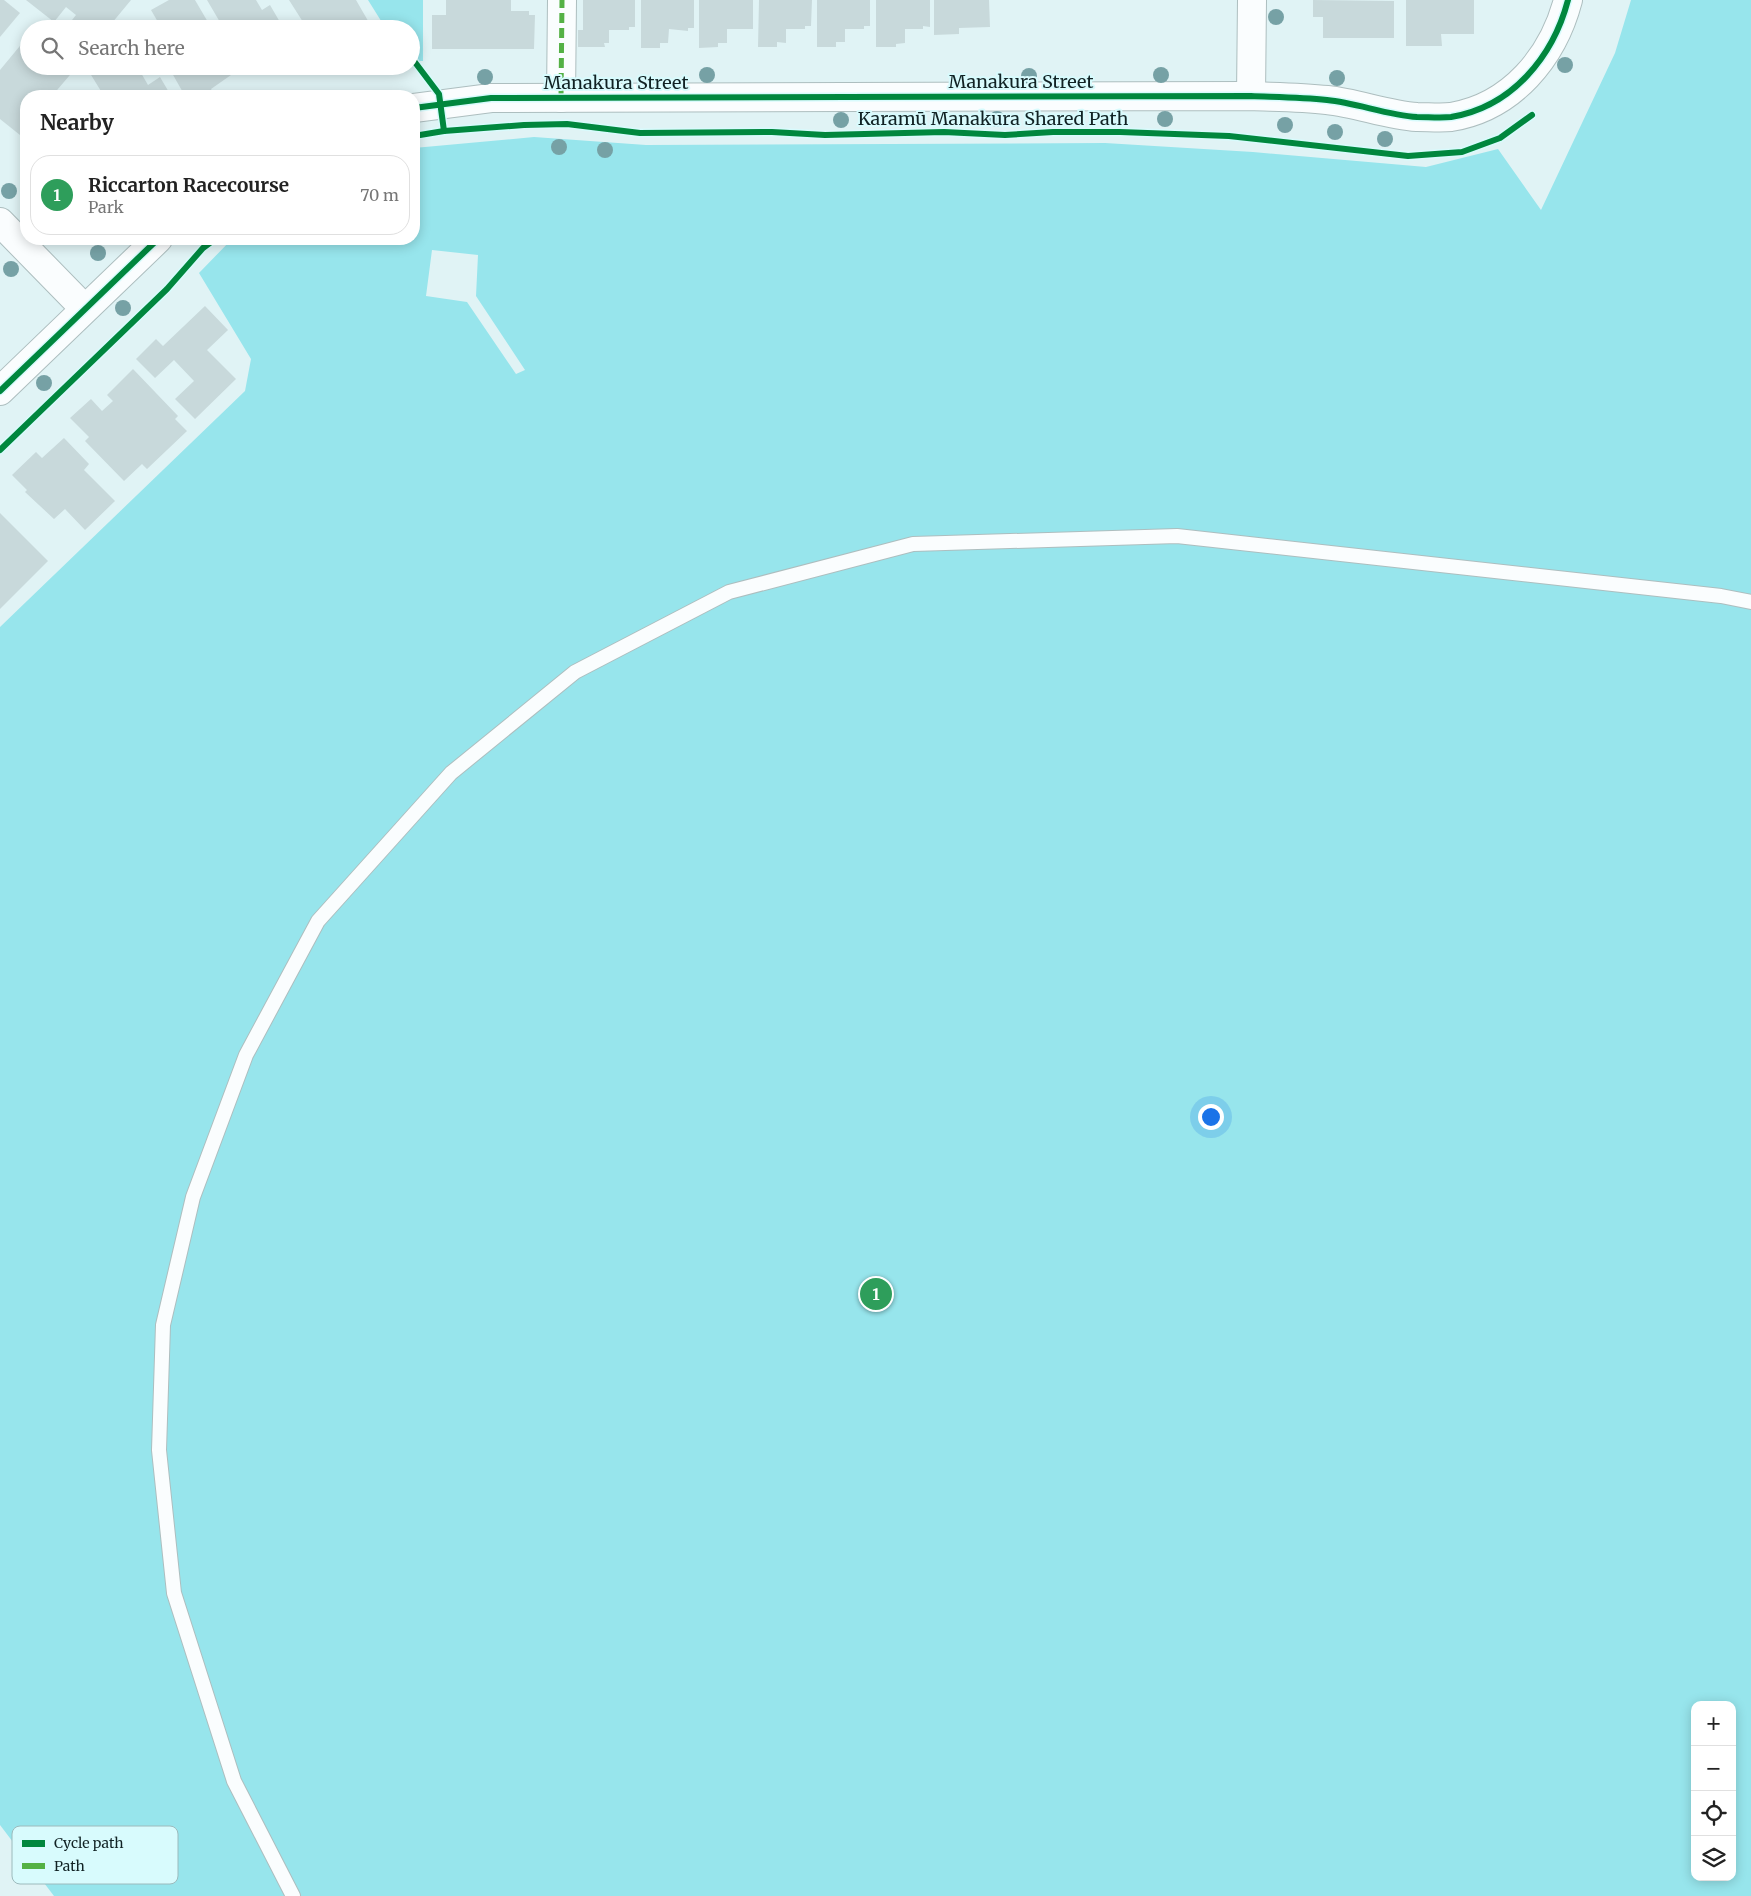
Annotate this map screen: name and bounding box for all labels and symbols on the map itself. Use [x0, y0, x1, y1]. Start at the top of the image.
street label: Manakura Street [949, 70, 1093, 93]
street label: Manakura Street [544, 71, 688, 94]
street label: Karamū Manakura Shared Path [858, 107, 1128, 130]
your location [1198, 1104, 1224, 1130]
pin: 1 [860, 1275, 892, 1313]
legend [12, 1826, 178, 1884]
text: Cycle path [54, 1834, 124, 1852]
text: Path [54, 1857, 85, 1875]

